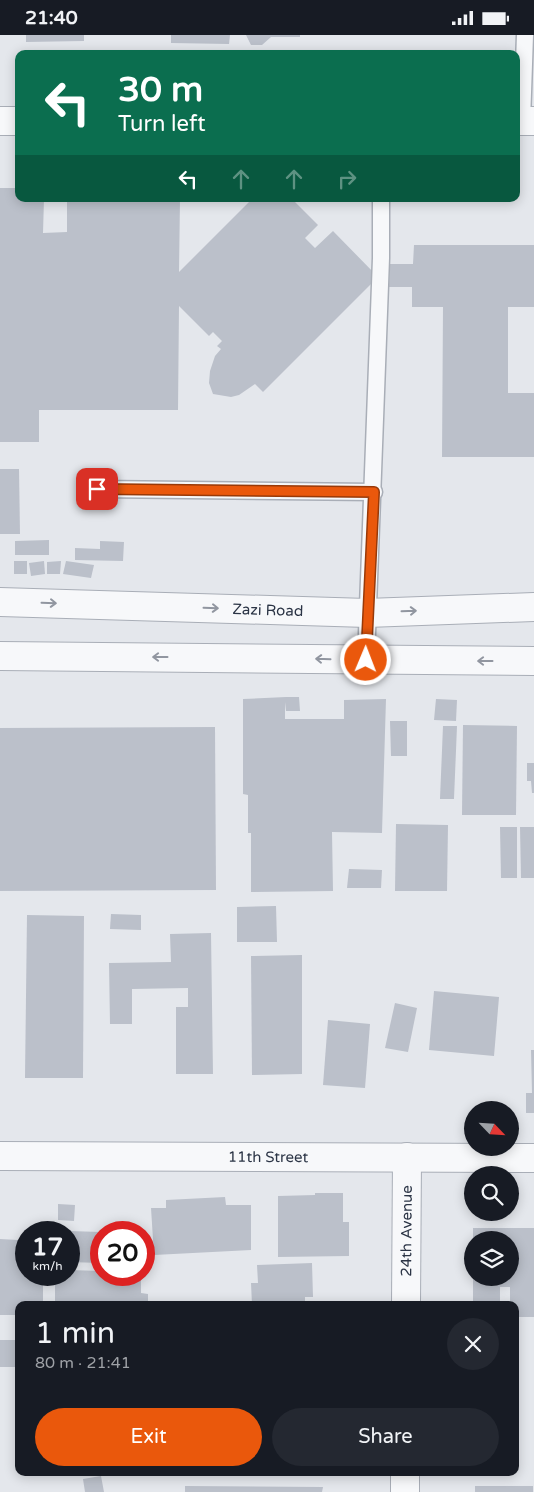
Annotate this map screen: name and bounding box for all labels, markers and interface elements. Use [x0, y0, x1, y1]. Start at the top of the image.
text: 21:40 [25, 7, 78, 29]
text: 30 m [118, 69, 203, 111]
icon: left [35, 70, 100, 135]
text: Turn left [118, 111, 206, 137]
icon: left [174, 165, 202, 193]
icon: ahead [227, 165, 255, 193]
icon: ahead [280, 165, 308, 193]
icon: right [333, 165, 361, 193]
pin [76, 468, 118, 510]
icon: arrive [83, 475, 111, 503]
one-way arrow [40, 598, 56, 608]
street label: Zazi Road [232, 600, 304, 620]
one-way arrow [202, 603, 219, 613]
one-way arrow [400, 607, 416, 616]
position arrow [339, 633, 391, 685]
one-way arrow [153, 652, 169, 662]
one-way arrow [315, 654, 331, 663]
one-way arrow [478, 656, 494, 666]
north arrow [464, 1101, 519, 1156]
map controls [464, 1101, 519, 1286]
street label: 11th Street [228, 1148, 309, 1166]
button: search [464, 1166, 519, 1221]
street label: 24th Avenue [397, 1185, 416, 1277]
speed limit sign: 20 [90, 1221, 155, 1286]
button: layers [464, 1231, 519, 1286]
text: 17 [32, 1232, 63, 1262]
text: km/h [32, 1259, 63, 1273]
text: 1 min [35, 1315, 115, 1352]
button: close [447, 1318, 499, 1370]
text: 80 m · 21:41 [35, 1353, 131, 1373]
button: Exit [35, 1408, 262, 1466]
button: Share [272, 1408, 499, 1466]

